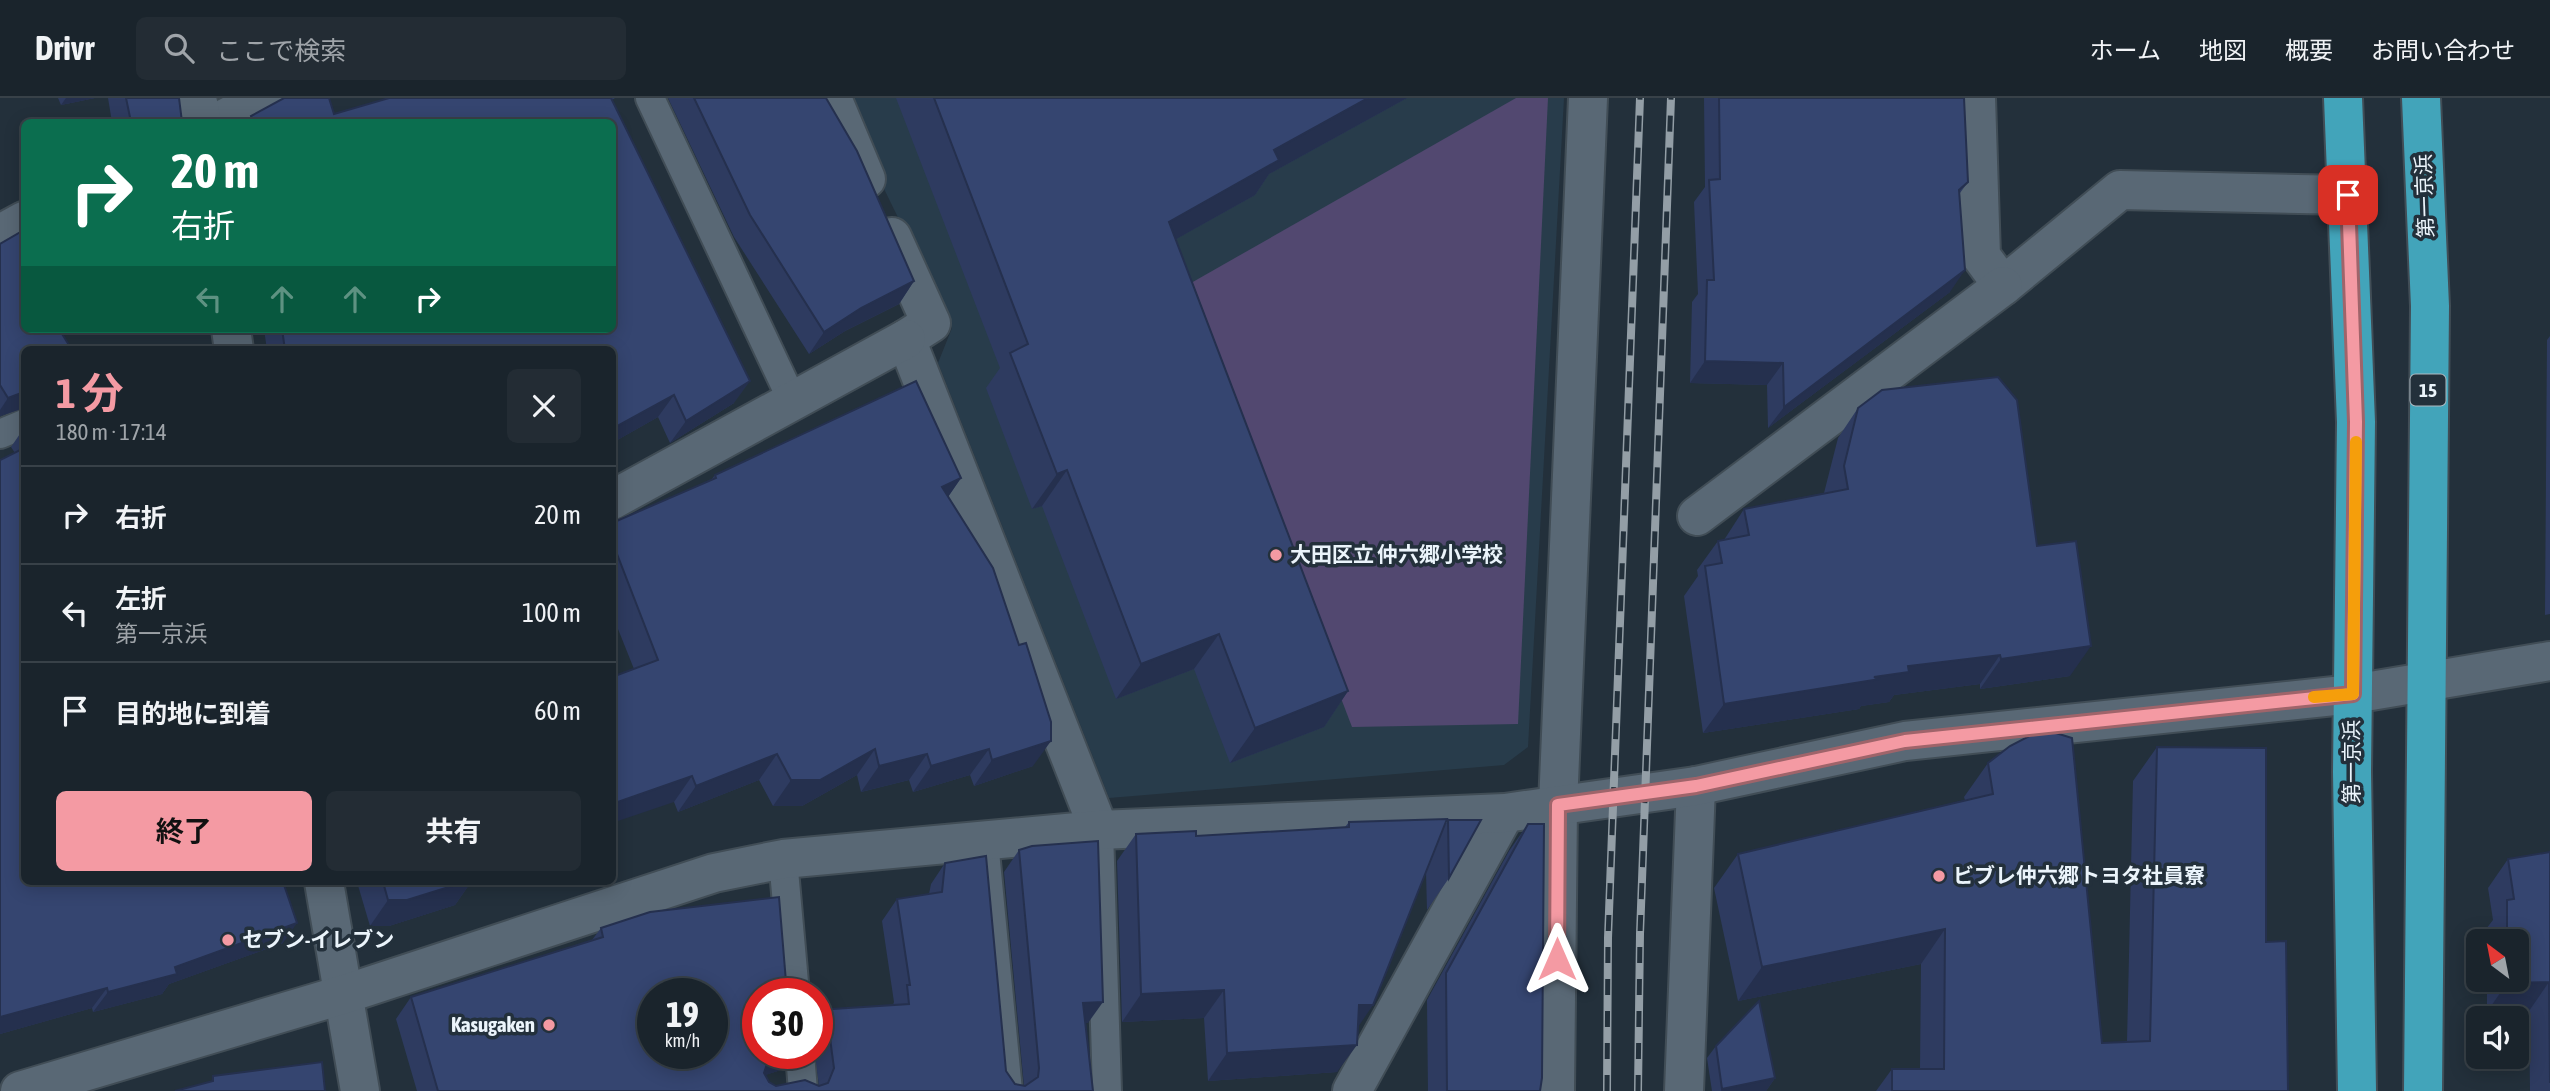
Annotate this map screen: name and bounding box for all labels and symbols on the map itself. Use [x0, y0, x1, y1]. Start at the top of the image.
street label: 第一京浜 [2411, 154, 2437, 238]
pin [2318, 165, 2378, 225]
road number: 15 [2410, 374, 2446, 406]
place label: 大田区立 仲六郷小学校 [1290, 542, 1503, 566]
marker: 大田区立 仲六郷小学校 [1268, 547, 1284, 563]
street label: 第一京浜 [2339, 720, 2363, 804]
place label: ビブレ仲六郷トヨタ社員寮 [1953, 863, 2205, 887]
marker: ビブレ仲六郷トヨタ社員寮 [1931, 868, 1947, 884]
position arrow [1520, 922, 1594, 996]
place label: セブン-イレブン [242, 927, 394, 951]
north arrow [2466, 929, 2529, 992]
marker: セブン-イレブン [220, 932, 236, 948]
speed limit sign: 30 [742, 978, 833, 1069]
place label: Kasugaken [451, 1012, 535, 1036]
marker: Kasugaken [541, 1017, 557, 1033]

